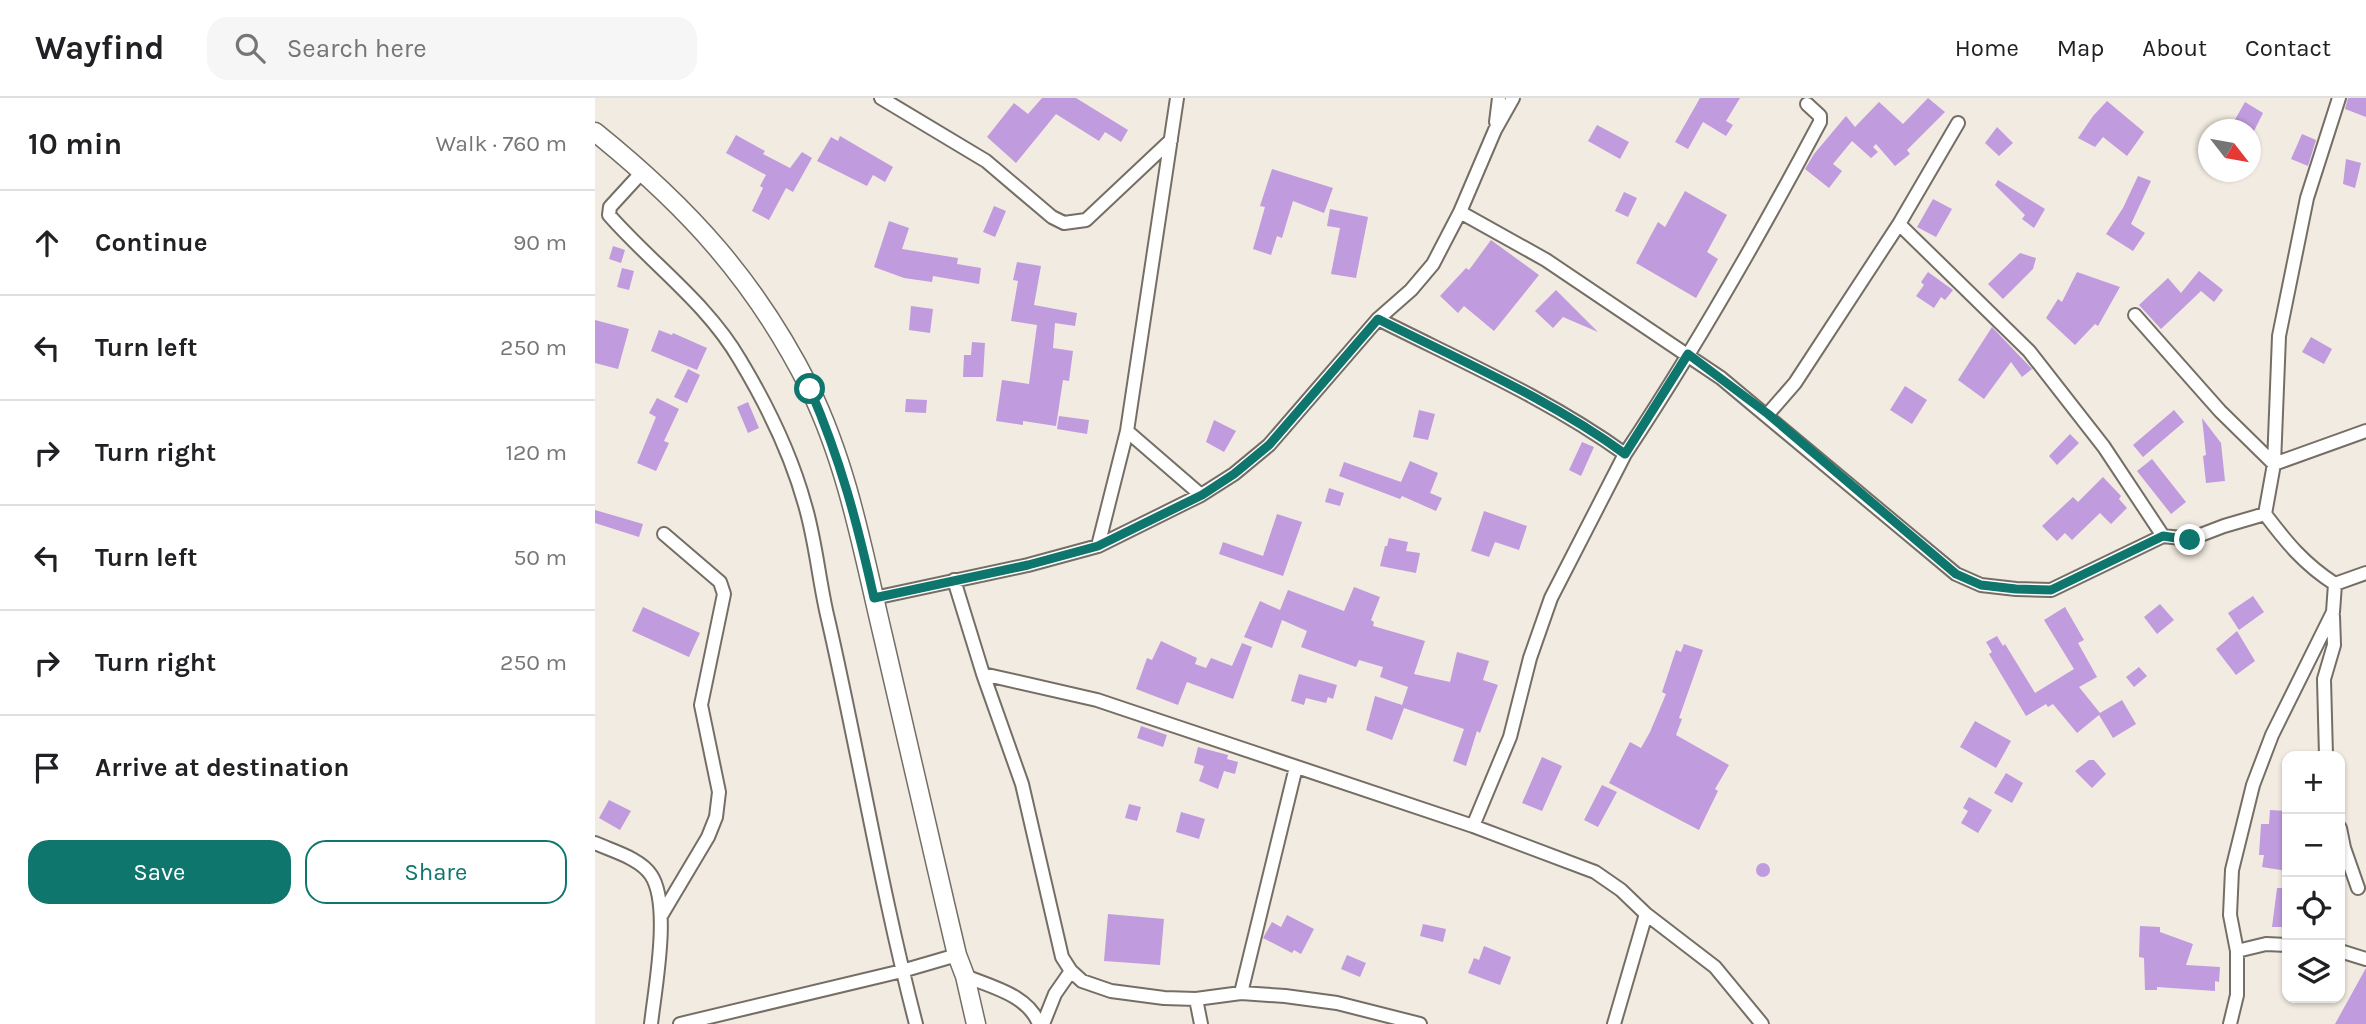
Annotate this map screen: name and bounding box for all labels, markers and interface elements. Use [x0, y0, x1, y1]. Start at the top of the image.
search box [207, 17, 697, 80]
text: Wayfind [35, 29, 165, 67]
icon: search [231, 29, 269, 67]
text: Search here [287, 33, 426, 64]
text: Home [1955, 34, 2019, 62]
text: Map [2057, 34, 2104, 62]
text: About [2142, 34, 2207, 62]
text: Contact [2245, 34, 2331, 62]
north arrow [2198, 119, 2261, 182]
text: 10 min [28, 126, 122, 162]
text: Walk · 760 m [435, 130, 567, 157]
icon: ahead [28, 224, 66, 262]
text: Continue [95, 227, 207, 258]
text: 90 m [513, 229, 567, 256]
icon: left [28, 329, 66, 367]
text: Turn left [95, 332, 197, 363]
text: 250 m [500, 334, 567, 361]
route start [794, 373, 825, 404]
icon: right [28, 434, 66, 472]
text: Turn right [95, 437, 216, 468]
text: 120 m [505, 439, 567, 466]
route end [2174, 524, 2205, 555]
icon: left [28, 539, 66, 577]
text: Turn left [95, 542, 197, 573]
text: 50 m [513, 544, 567, 571]
icon: right [28, 644, 66, 682]
text: Turn right [95, 647, 216, 678]
text: 250 m [500, 649, 567, 676]
icon: arrive [28, 749, 66, 787]
map controls [2282, 751, 2345, 1003]
button: + [2282, 751, 2345, 814]
text: Arrive at destination [95, 752, 349, 783]
button: − [2282, 814, 2345, 877]
button: Save [28, 840, 291, 904]
button: Share [305, 840, 567, 904]
button: locate [2282, 877, 2345, 940]
button: layers [2282, 940, 2345, 1003]

